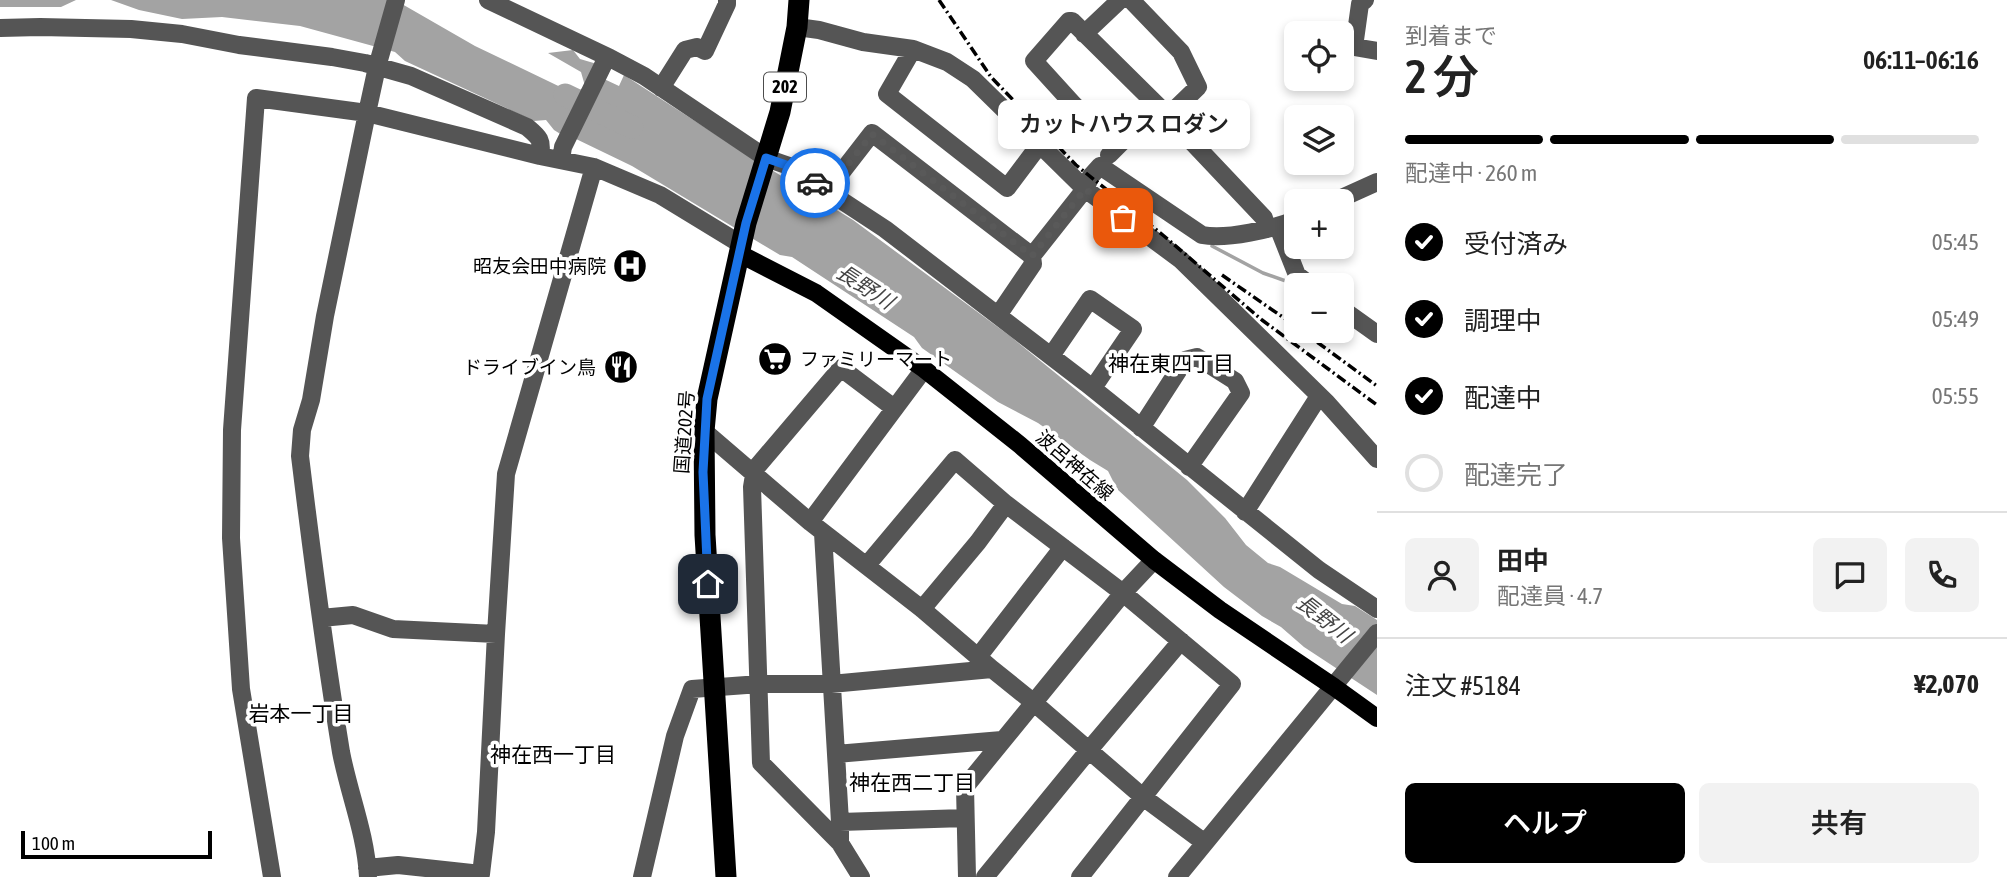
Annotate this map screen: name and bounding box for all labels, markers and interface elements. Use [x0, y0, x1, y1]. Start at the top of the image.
map controls [1284, 21, 1354, 343]
button: locate [1284, 21, 1354, 91]
text: 到着まで [1405, 23, 1497, 49]
text: 06:11–06:16 [1863, 45, 1979, 75]
text: 2 分 [1405, 50, 1479, 103]
road number: 202 [764, 72, 806, 102]
callout: カットハウス ロダン [997, 99, 1249, 148]
button: layers [1284, 105, 1354, 175]
text: カットハウス ロダン [1019, 111, 1229, 137]
courier [780, 148, 850, 218]
text: 配達中 · 260 m [1405, 160, 1537, 186]
icon: car [796, 164, 834, 202]
pin [1093, 188, 1153, 248]
button: + [1284, 189, 1354, 259]
icon: bag [1104, 199, 1142, 237]
icon: check [1405, 223, 1443, 261]
text: 受付済み [1464, 229, 1568, 259]
text: 05:45 [1932, 229, 1979, 255]
hospital icon: 昭友会田中病院 [611, 247, 649, 285]
place label: 昭友会田中病院 [473, 255, 606, 277]
water label: 長野川 [833, 259, 900, 314]
button: − [1284, 273, 1354, 343]
icon: check [1405, 300, 1443, 338]
text: 調理中 [1464, 306, 1542, 336]
text: 05:49 [1932, 306, 1979, 332]
supermarket icon: ファミリーマート [756, 340, 794, 378]
restaurant icon: ドライブイン鳥 [602, 348, 640, 386]
place label: ファミリーマート [800, 348, 952, 370]
district label: 神在東四丁目 [1108, 351, 1234, 375]
place label: ドライブイン鳥 [463, 356, 596, 378]
icon: check [1405, 377, 1443, 415]
text: 配達中 [1464, 383, 1542, 413]
text: 05:55 [1932, 383, 1979, 409]
street label: 国道202号 [670, 389, 698, 475]
street label: 波呂神在線 [1032, 426, 1118, 504]
text: 配達完了 [1464, 460, 1568, 490]
button: person [1405, 538, 1479, 612]
button: chat [1813, 538, 1887, 612]
button: phone [1905, 538, 1979, 612]
text: 田中 [1497, 546, 1549, 576]
pin [678, 554, 738, 614]
icon: home [689, 565, 727, 603]
text: 配達員 · 4.7 [1497, 583, 1603, 609]
water label: 長野川 [1292, 589, 1358, 648]
text: ¥2,070 [1914, 669, 1979, 699]
text: 注文 #5184 [1405, 671, 1521, 701]
district label: 岩本一丁目 [249, 701, 354, 725]
district label: 神在西一丁目 [490, 742, 616, 766]
district label: 神在西二丁目 [849, 770, 975, 794]
button: ヘルプ [1405, 783, 1685, 863]
button: 共有 [1699, 783, 1979, 863]
scale bar [21, 828, 212, 860]
text: 100 m [32, 832, 75, 854]

